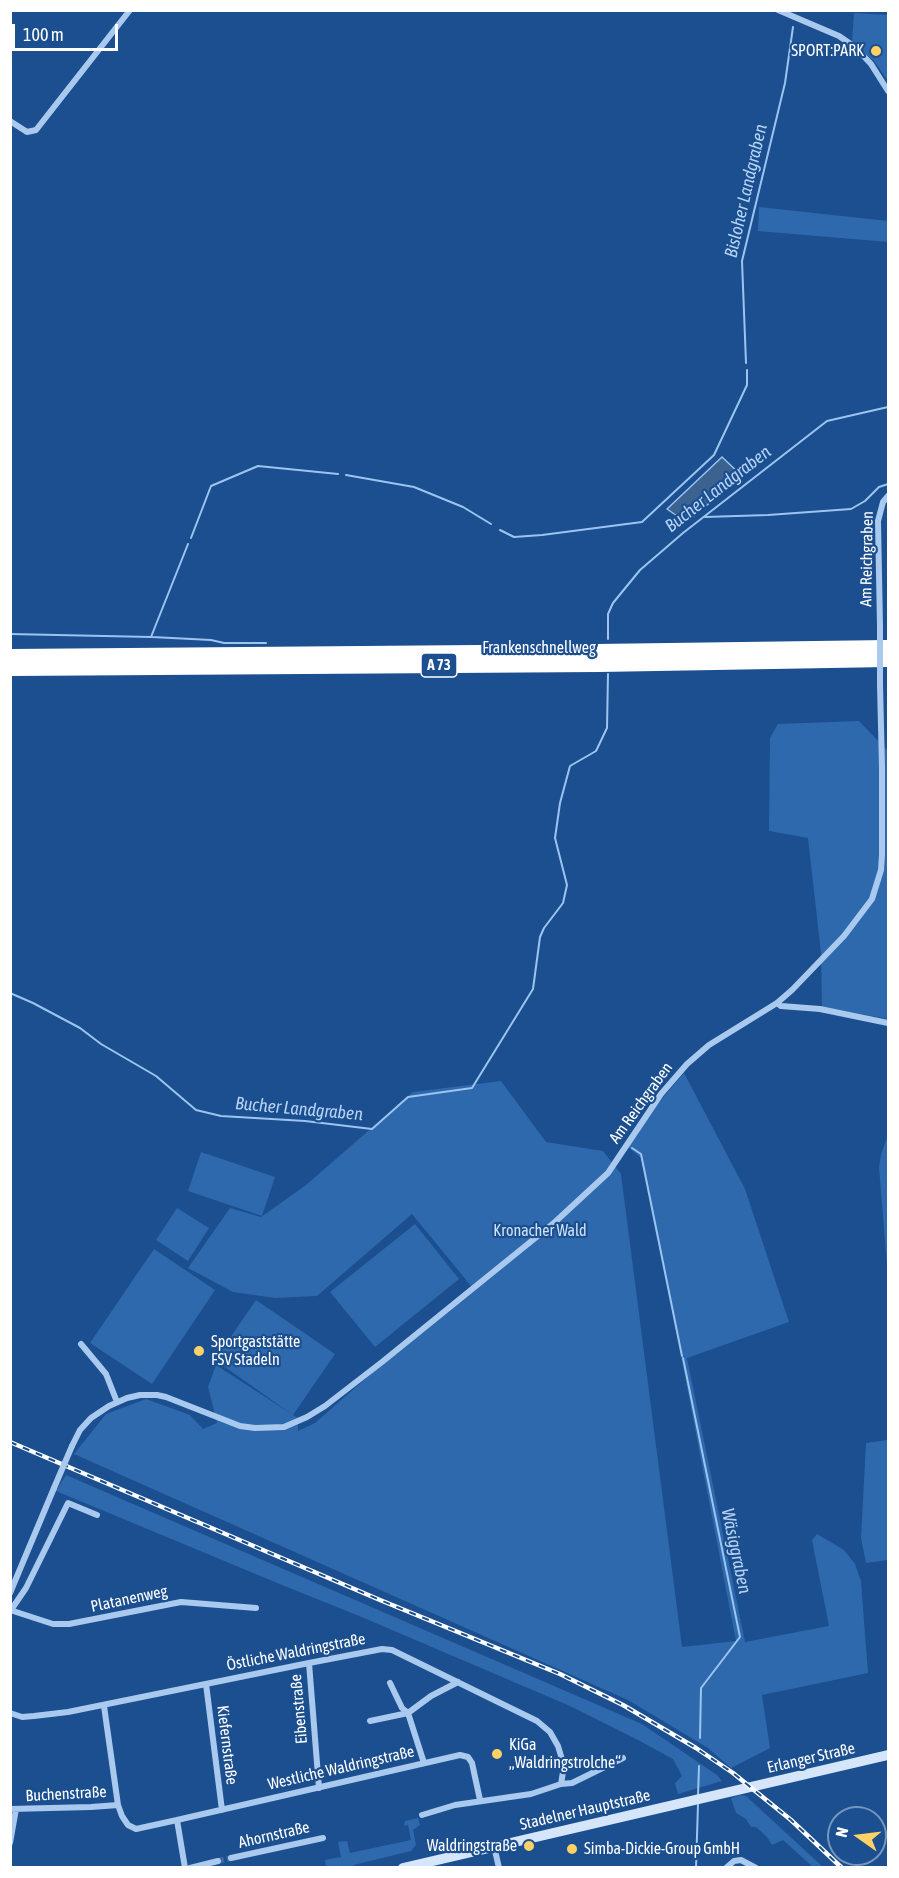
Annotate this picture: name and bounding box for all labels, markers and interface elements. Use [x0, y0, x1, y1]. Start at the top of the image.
scale bar [15, 12, 122, 50]
text: 100 m [23, 24, 64, 45]
place label: SPORT:PARK [791, 41, 864, 61]
marker: SPORT:PARK [869, 44, 883, 58]
water label: Bisloher Landgraben [720, 122, 772, 260]
water label: Bucher Landgraben [661, 441, 775, 537]
street label: Am Reichgraben [857, 511, 877, 607]
street label: Frankenschnellweg [482, 638, 596, 658]
road number: A 73 [421, 653, 457, 677]
street label: Am Reichgraben [605, 1059, 677, 1147]
water label: Bucher Landgraben [234, 1093, 364, 1125]
park label: Kronacher Wald [493, 1221, 587, 1241]
place label: Sportgaststätte FSV Stadeln [211, 1332, 300, 1370]
marker: Sportgaststätte FSV Stadeln [192, 1344, 206, 1358]
water label: Wäsiggraben [716, 1506, 756, 1596]
street label: Platanenweg [89, 1582, 169, 1616]
street label: Östliche Waldringstraße [225, 1629, 367, 1675]
street label: Eibenstraße [286, 1673, 312, 1745]
street label: Kiefernstraße [213, 1704, 241, 1786]
place label: KiGa „Waldringstrolche“ [509, 1735, 621, 1773]
street label: Erlanger Straße [765, 1739, 857, 1777]
street label: Westliche Waldringstraße [266, 1742, 416, 1794]
marker: KiGa „Waldringstrolche“ [490, 1747, 504, 1761]
street label: Buchenstraße [25, 1782, 107, 1806]
street label: Stadelner Hauptstraße [518, 1786, 652, 1834]
north arrow [827, 1806, 887, 1866]
street label: Ahornstraße [237, 1817, 311, 1853]
text: N [832, 1825, 851, 1839]
place label: Waldringstraße [427, 1836, 517, 1856]
marker: Waldringstraße [522, 1839, 536, 1853]
place label: Simba-Dickie-Group GmbH [584, 1839, 740, 1859]
marker: Simba-Dickie-Group GmbH [565, 1842, 579, 1856]

